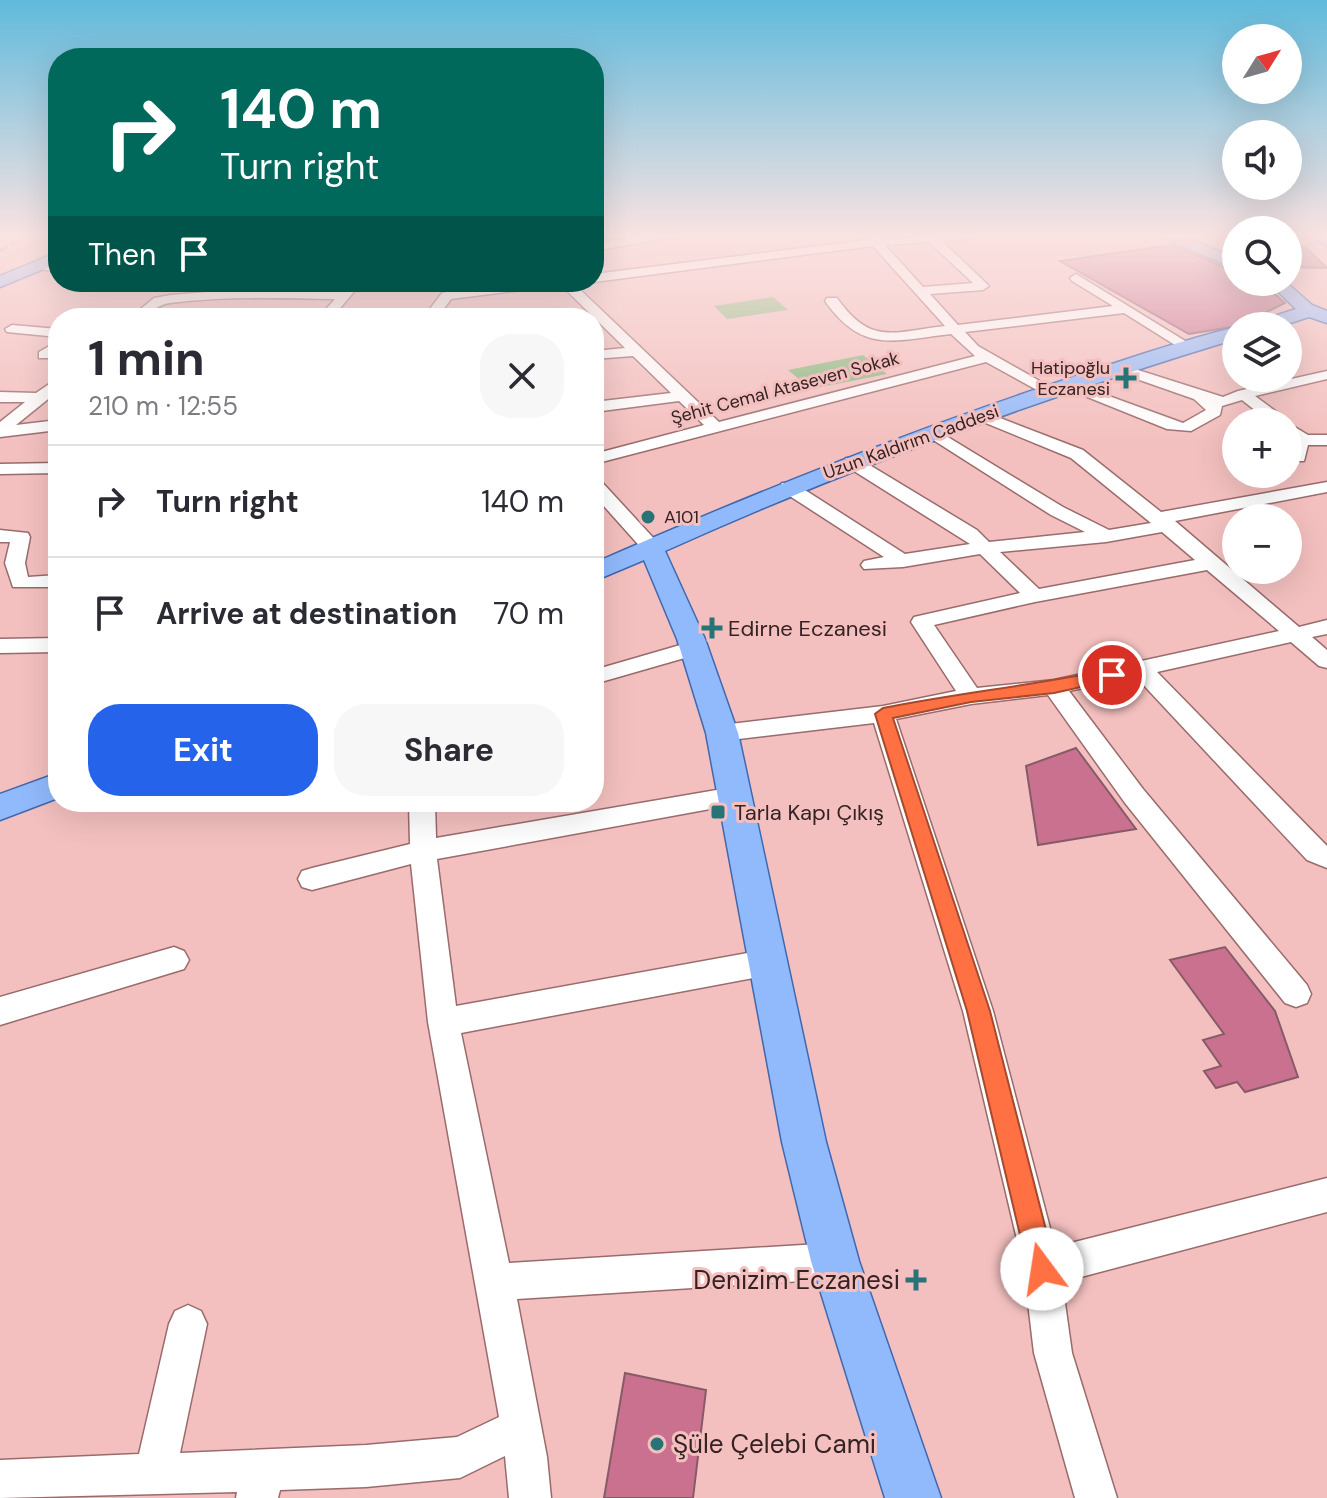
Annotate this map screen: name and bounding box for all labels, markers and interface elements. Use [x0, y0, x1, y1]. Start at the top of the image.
north arrow [1222, 24, 1302, 104]
map controls [1222, 24, 1302, 584]
text: 140 m [220, 72, 382, 145]
icon: right [88, 80, 192, 184]
button: sound [1222, 120, 1302, 200]
text: Turn right [220, 143, 379, 190]
button: search [1222, 216, 1302, 296]
icon: arrive [172, 232, 216, 276]
text: Then [88, 235, 156, 274]
button: layers [1222, 312, 1302, 392]
text: 1 min [88, 327, 205, 390]
button: close [480, 334, 564, 418]
street label: Şehit Cemal Ataseven Sokak [668, 346, 902, 430]
place label: Hatipoğlu Eczanesi [1031, 356, 1110, 401]
marker: Hatipoğlu Eczanesi [1117, 369, 1135, 387]
text: 210 m · 12:55 [88, 389, 238, 423]
street label: Uzun Kaldırım Caddesi [820, 399, 1002, 485]
button: + [1222, 408, 1302, 488]
icon: right [88, 479, 132, 523]
text: Turn right [156, 482, 299, 521]
text: 140 m [481, 482, 564, 521]
button: − [1222, 504, 1302, 584]
place label: A101 [664, 505, 699, 529]
marker: A101 [639, 508, 657, 526]
icon: arrive [88, 591, 132, 635]
text: Arrive at destination [156, 594, 457, 633]
text: 70 m [493, 594, 564, 633]
place label: Edirne Eczanesi [728, 614, 887, 643]
marker: Edirne Eczanesi [703, 619, 721, 637]
pin [1078, 641, 1146, 709]
icon: arrive [1090, 653, 1134, 697]
button: Exit [88, 704, 318, 796]
button: Share [334, 704, 564, 796]
place label: Tarla Kapı Çıkış [734, 798, 884, 827]
marker: Tarla Kapı Çıkış [709, 803, 727, 821]
position arrow [1000, 1227, 1084, 1311]
place label: Denizim Eczanesi [693, 1263, 900, 1297]
marker: Denizim Eczanesi [907, 1271, 925, 1289]
place label: Şüle Çelebi Cami [673, 1427, 876, 1461]
marker: Şüle Çelebi Cami [648, 1435, 666, 1453]

